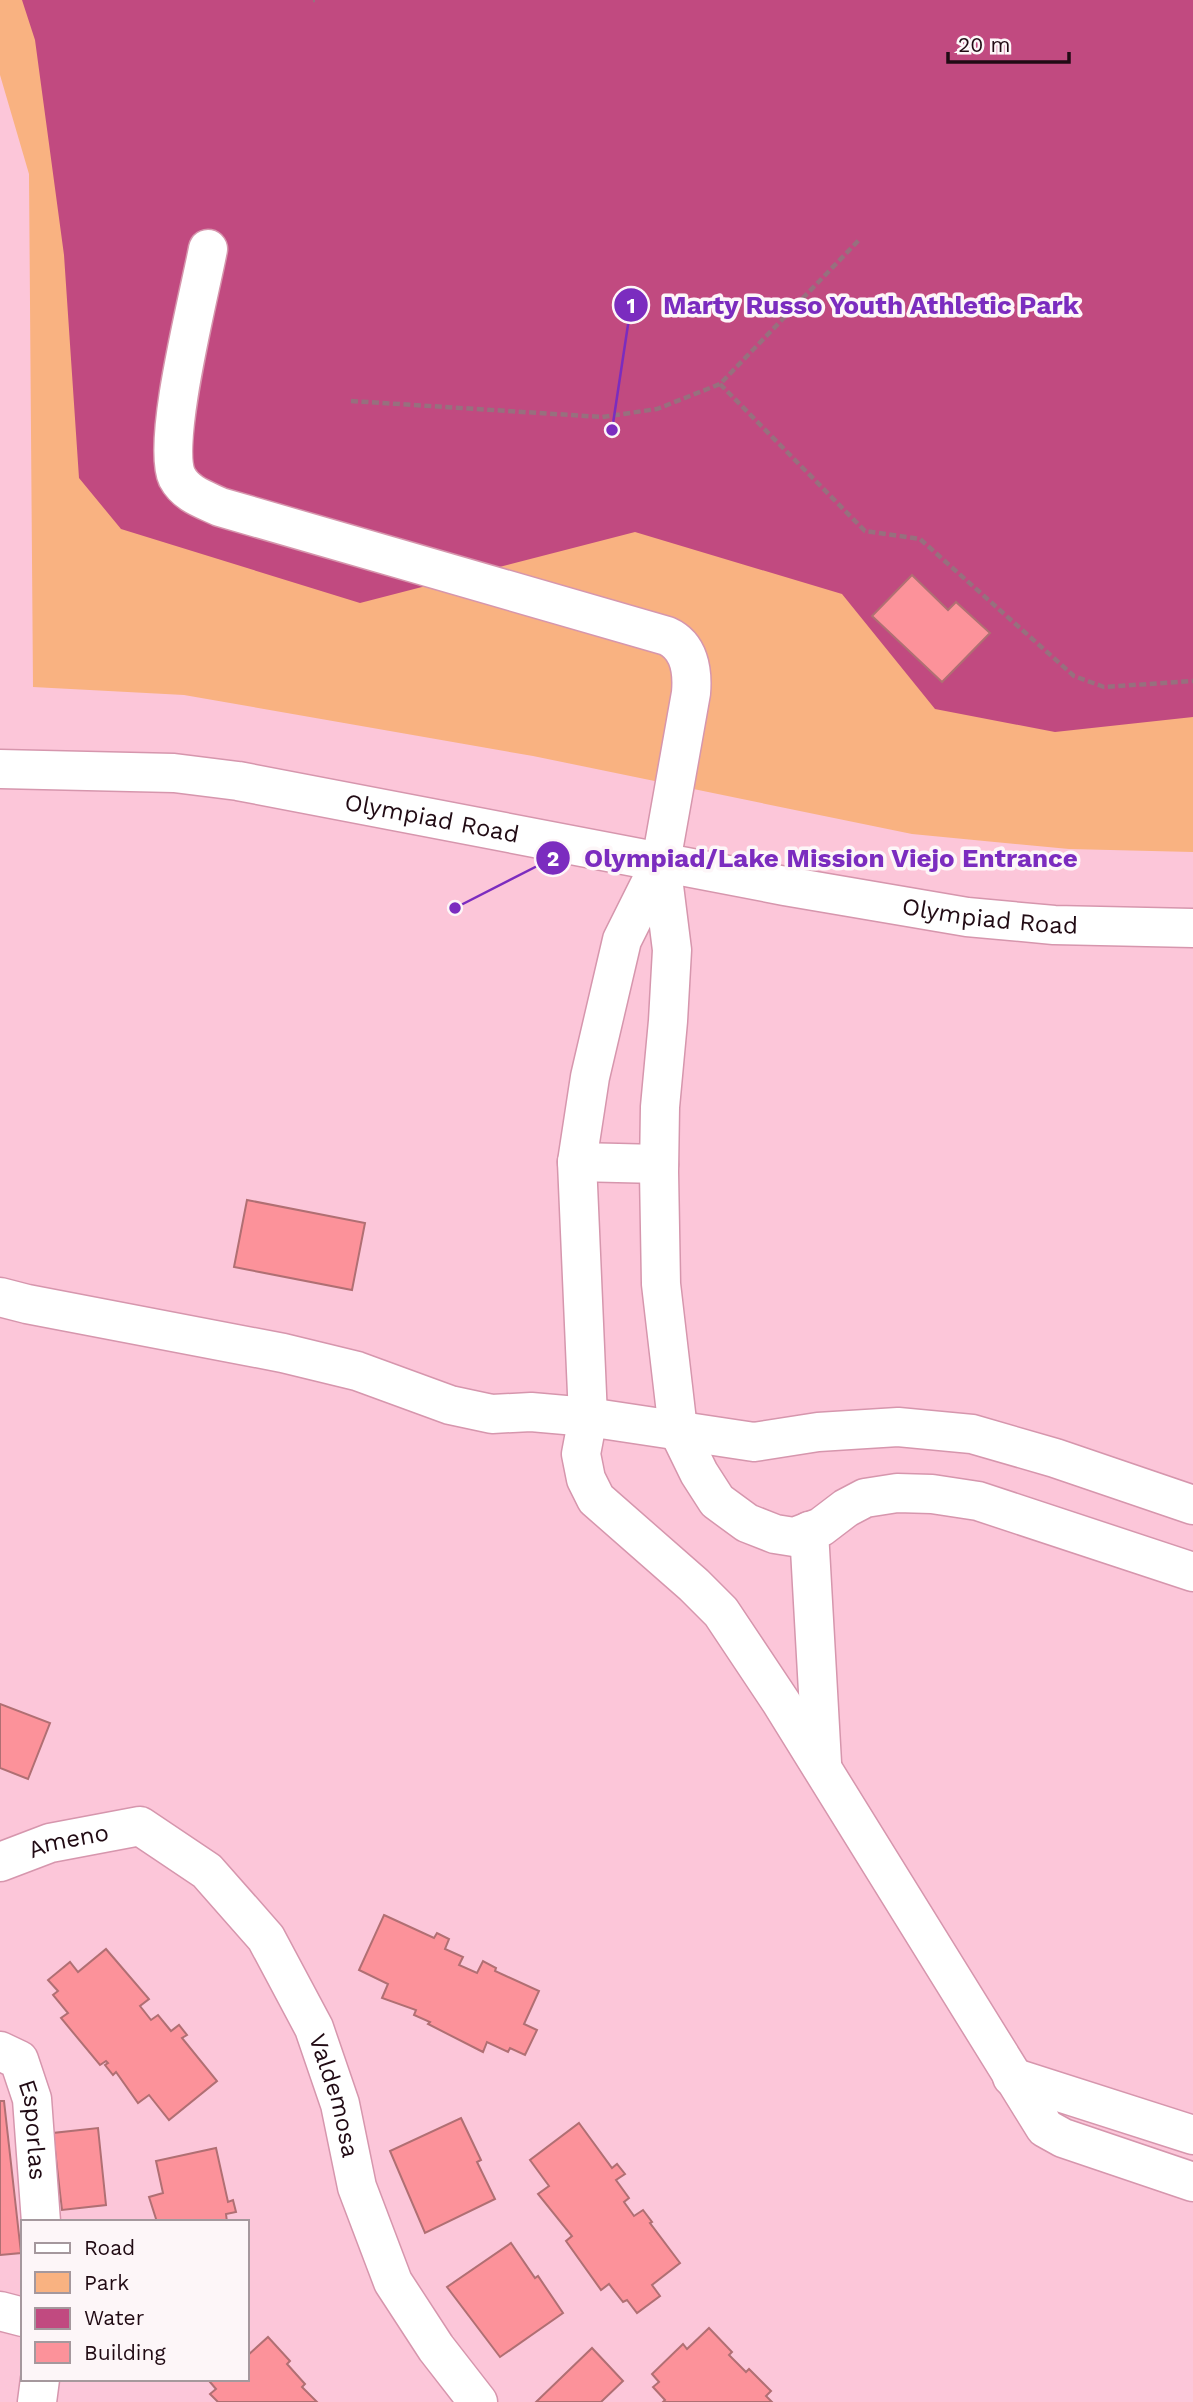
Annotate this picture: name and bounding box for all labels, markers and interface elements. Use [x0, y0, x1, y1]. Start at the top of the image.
scale bar [948, 21, 1069, 65]
text: 20 m [958, 32, 1010, 57]
callout: Marty Russo Youth Athletic Park [614, 282, 1094, 329]
text: Marty Russo Youth Athletic Park [663, 290, 1080, 320]
text: 1 [626, 293, 636, 318]
street label: Olympiad Road [342, 788, 521, 849]
callout: Olympiad/Lake Mission Viejo Entrance [535, 835, 1093, 882]
text: Olympiad/Lake Mission Viejo Entrance [584, 843, 1078, 873]
text: 2 [547, 846, 559, 871]
street label: Olympiad Road [900, 892, 1078, 940]
street label: Ameno [24, 1818, 111, 1864]
street label: Valdemosa [303, 2030, 365, 2160]
street label: Esporlas [13, 2076, 52, 2181]
legend [21, 2220, 248, 2381]
text: Road [84, 2235, 135, 2260]
text: Park [84, 2270, 129, 2295]
text: Water [84, 2305, 145, 2330]
text: Building [84, 2340, 166, 2365]

